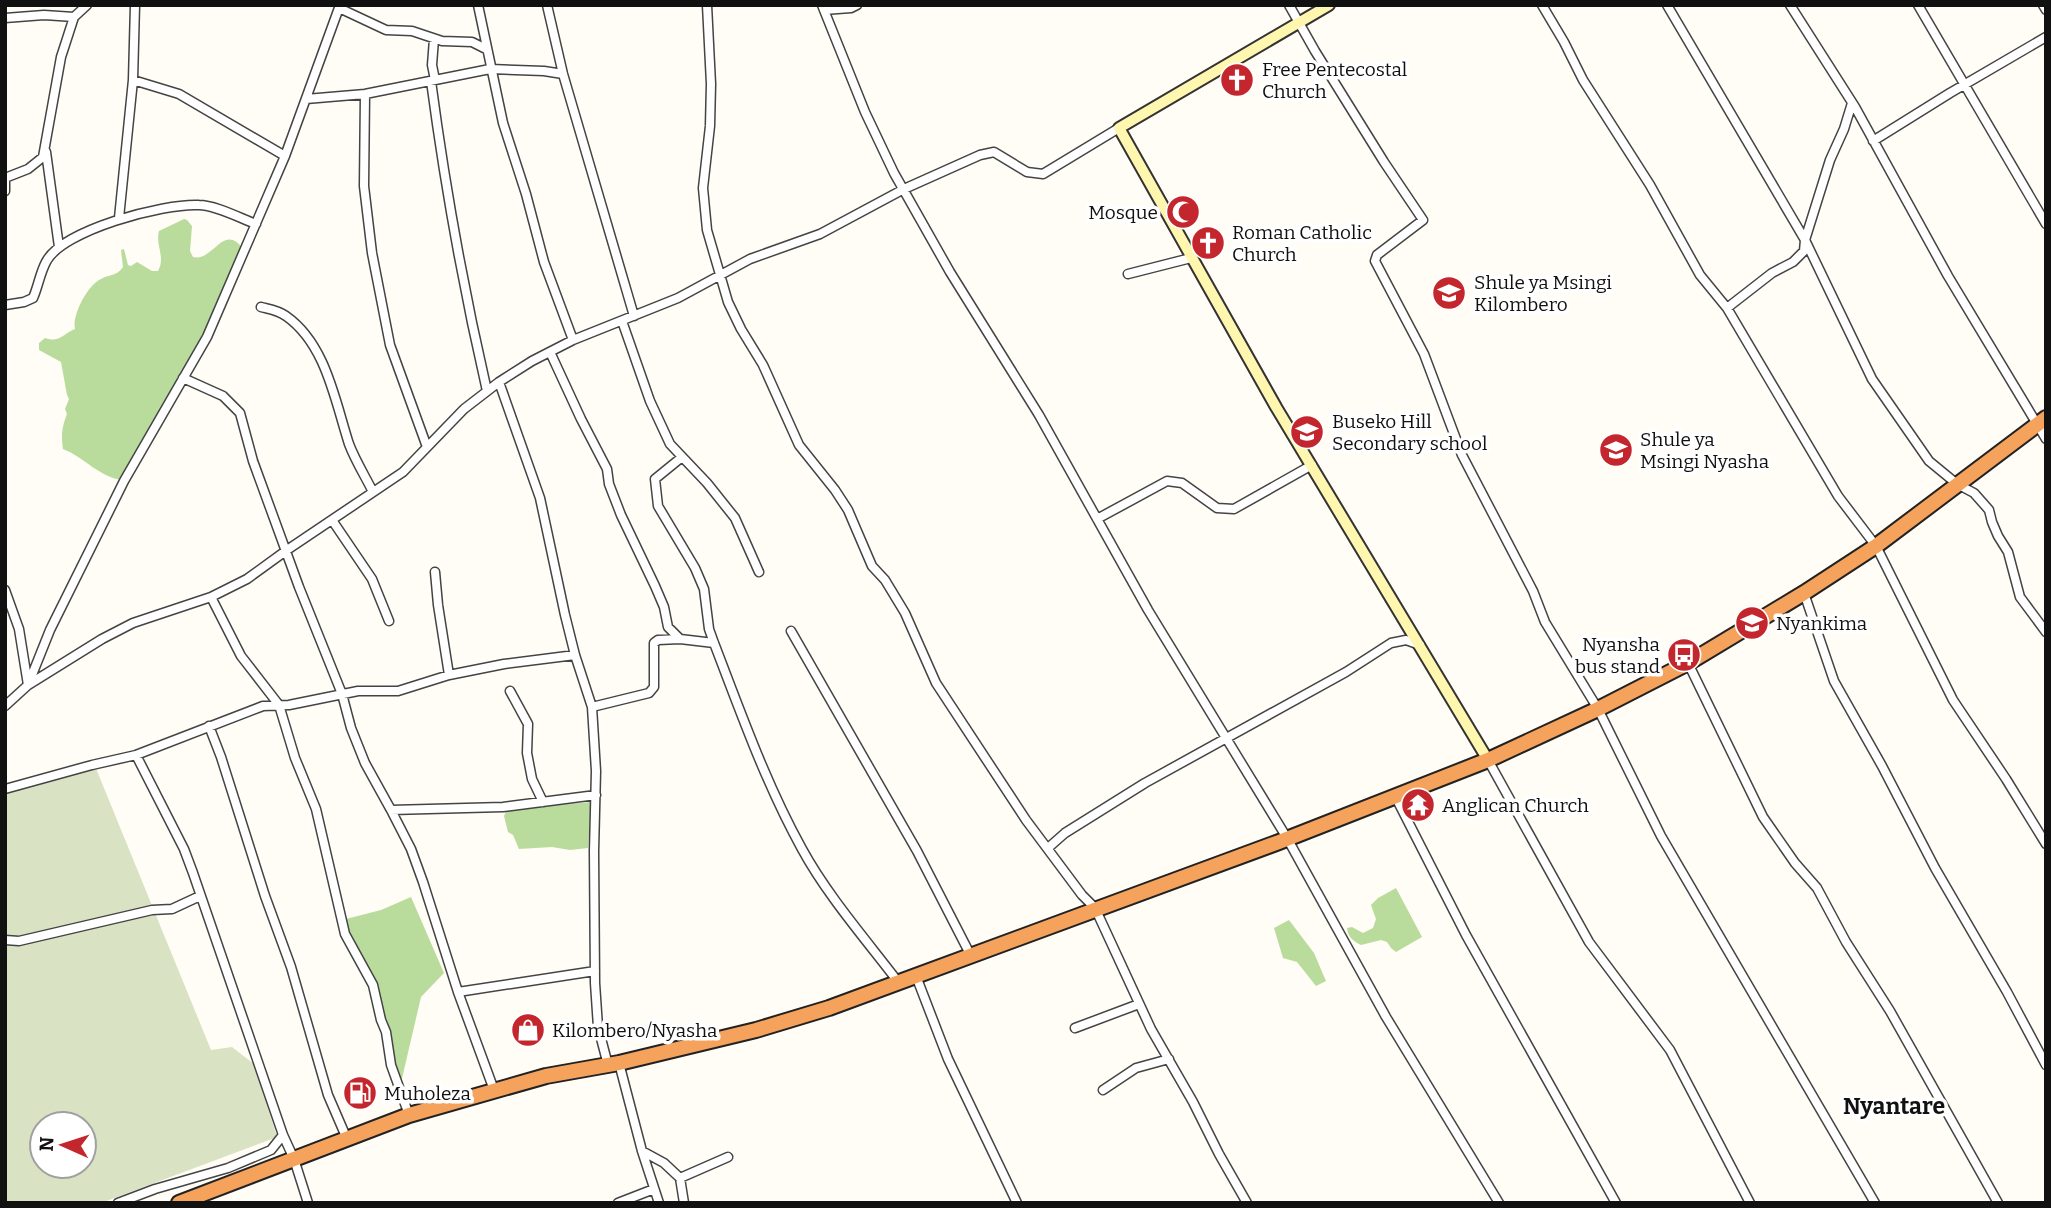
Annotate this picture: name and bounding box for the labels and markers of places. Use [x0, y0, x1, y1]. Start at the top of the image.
place label: Free Pentecostal Church [1262, 58, 1407, 103]
church icon: Free Pentecostal Church [1218, 61, 1256, 99]
mosque icon: Mosque [1164, 193, 1202, 231]
place label: Mosque [1088, 201, 1158, 224]
place label: Roman Catholic Church [1232, 221, 1372, 266]
church icon: Roman Catholic Church [1189, 224, 1227, 262]
place label: Shule ya Msingi Kilombero [1474, 271, 1612, 316]
school or university icon: Shule ya Msingi Kilombero [1430, 274, 1468, 312]
place label: Buseko Hill Secondary school [1332, 410, 1487, 455]
school or university icon: Buseko Hill Secondary school [1288, 413, 1326, 451]
place label: Shule ya Msingi Nyasha [1640, 428, 1770, 473]
school or university icon: Shule ya Msingi Nyasha [1597, 431, 1635, 469]
school or university icon: Nyankima [1733, 604, 1771, 642]
place label: Nyankima [1776, 612, 1868, 635]
place label: Nyansha bus stand [1575, 633, 1661, 678]
bus stop icon: Nyansha bus stand [1665, 636, 1703, 674]
temple icon: Anglican Church [1399, 786, 1437, 824]
place label: Anglican Church [1442, 794, 1589, 817]
shop icon: Kilombero/Nyasha [509, 1011, 547, 1049]
place label: Kilombero/Nyasha [552, 1019, 718, 1042]
fuel station icon: Muholeza [341, 1074, 379, 1112]
place label: Muholeza [384, 1082, 471, 1105]

